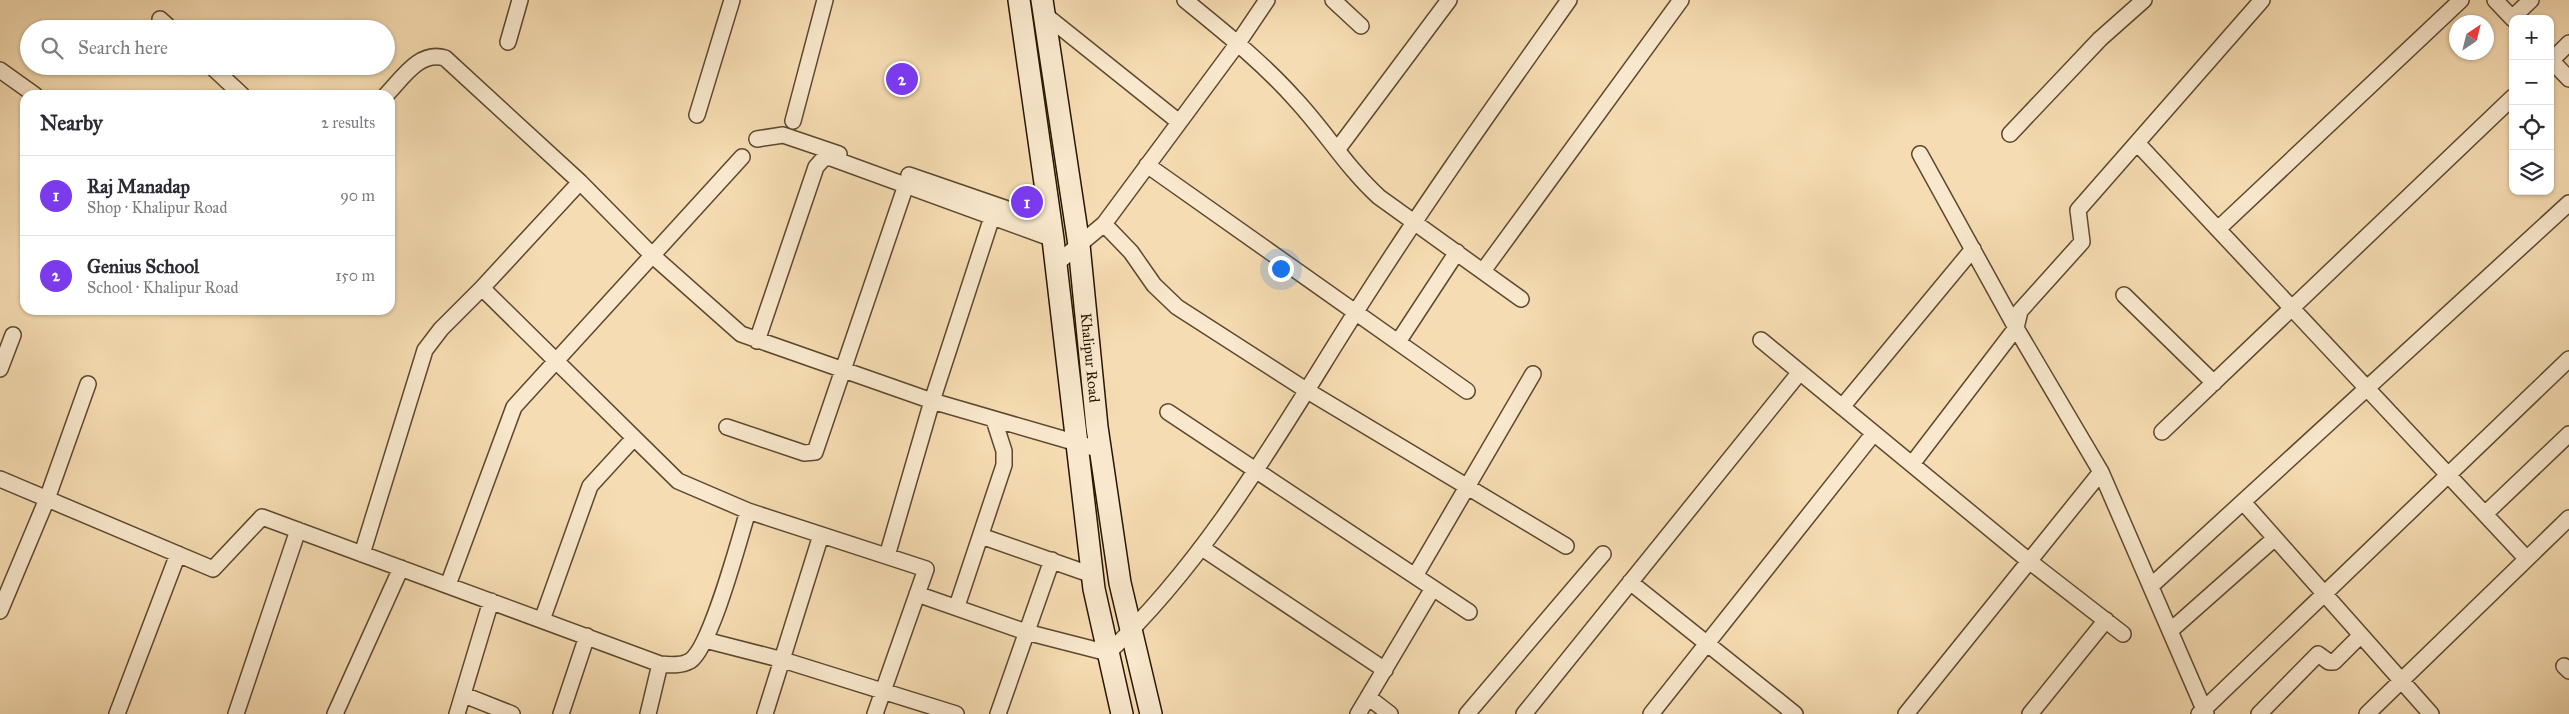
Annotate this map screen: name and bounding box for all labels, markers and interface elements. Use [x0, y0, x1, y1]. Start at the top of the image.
north arrow [2449, 15, 2494, 60]
map controls [2509, 15, 2554, 195]
button: + [2509, 15, 2554, 60]
search box [20, 20, 395, 75]
icon: search [38, 34, 66, 62]
text: Search here [78, 36, 168, 59]
pin: 2 [886, 60, 918, 98]
button: − [2509, 60, 2554, 105]
button: locate [2509, 105, 2554, 150]
text: Nearby [40, 110, 103, 136]
text: 2 results [321, 113, 375, 132]
button: layers [2509, 150, 2554, 195]
text: Raj Manadap [87, 175, 190, 198]
pin: 1 [1011, 183, 1043, 221]
text: 1 [53, 186, 59, 205]
text: 90 m [340, 186, 375, 205]
text: Shop · Khalipur Road [87, 198, 227, 217]
text: Genius School [87, 255, 199, 278]
your location [1268, 256, 1294, 282]
text: 2 [52, 266, 60, 285]
text: 150 m [335, 266, 375, 285]
text: School · Khalipur Road [87, 278, 239, 297]
street label: Khalipur Road [1077, 312, 1104, 404]

